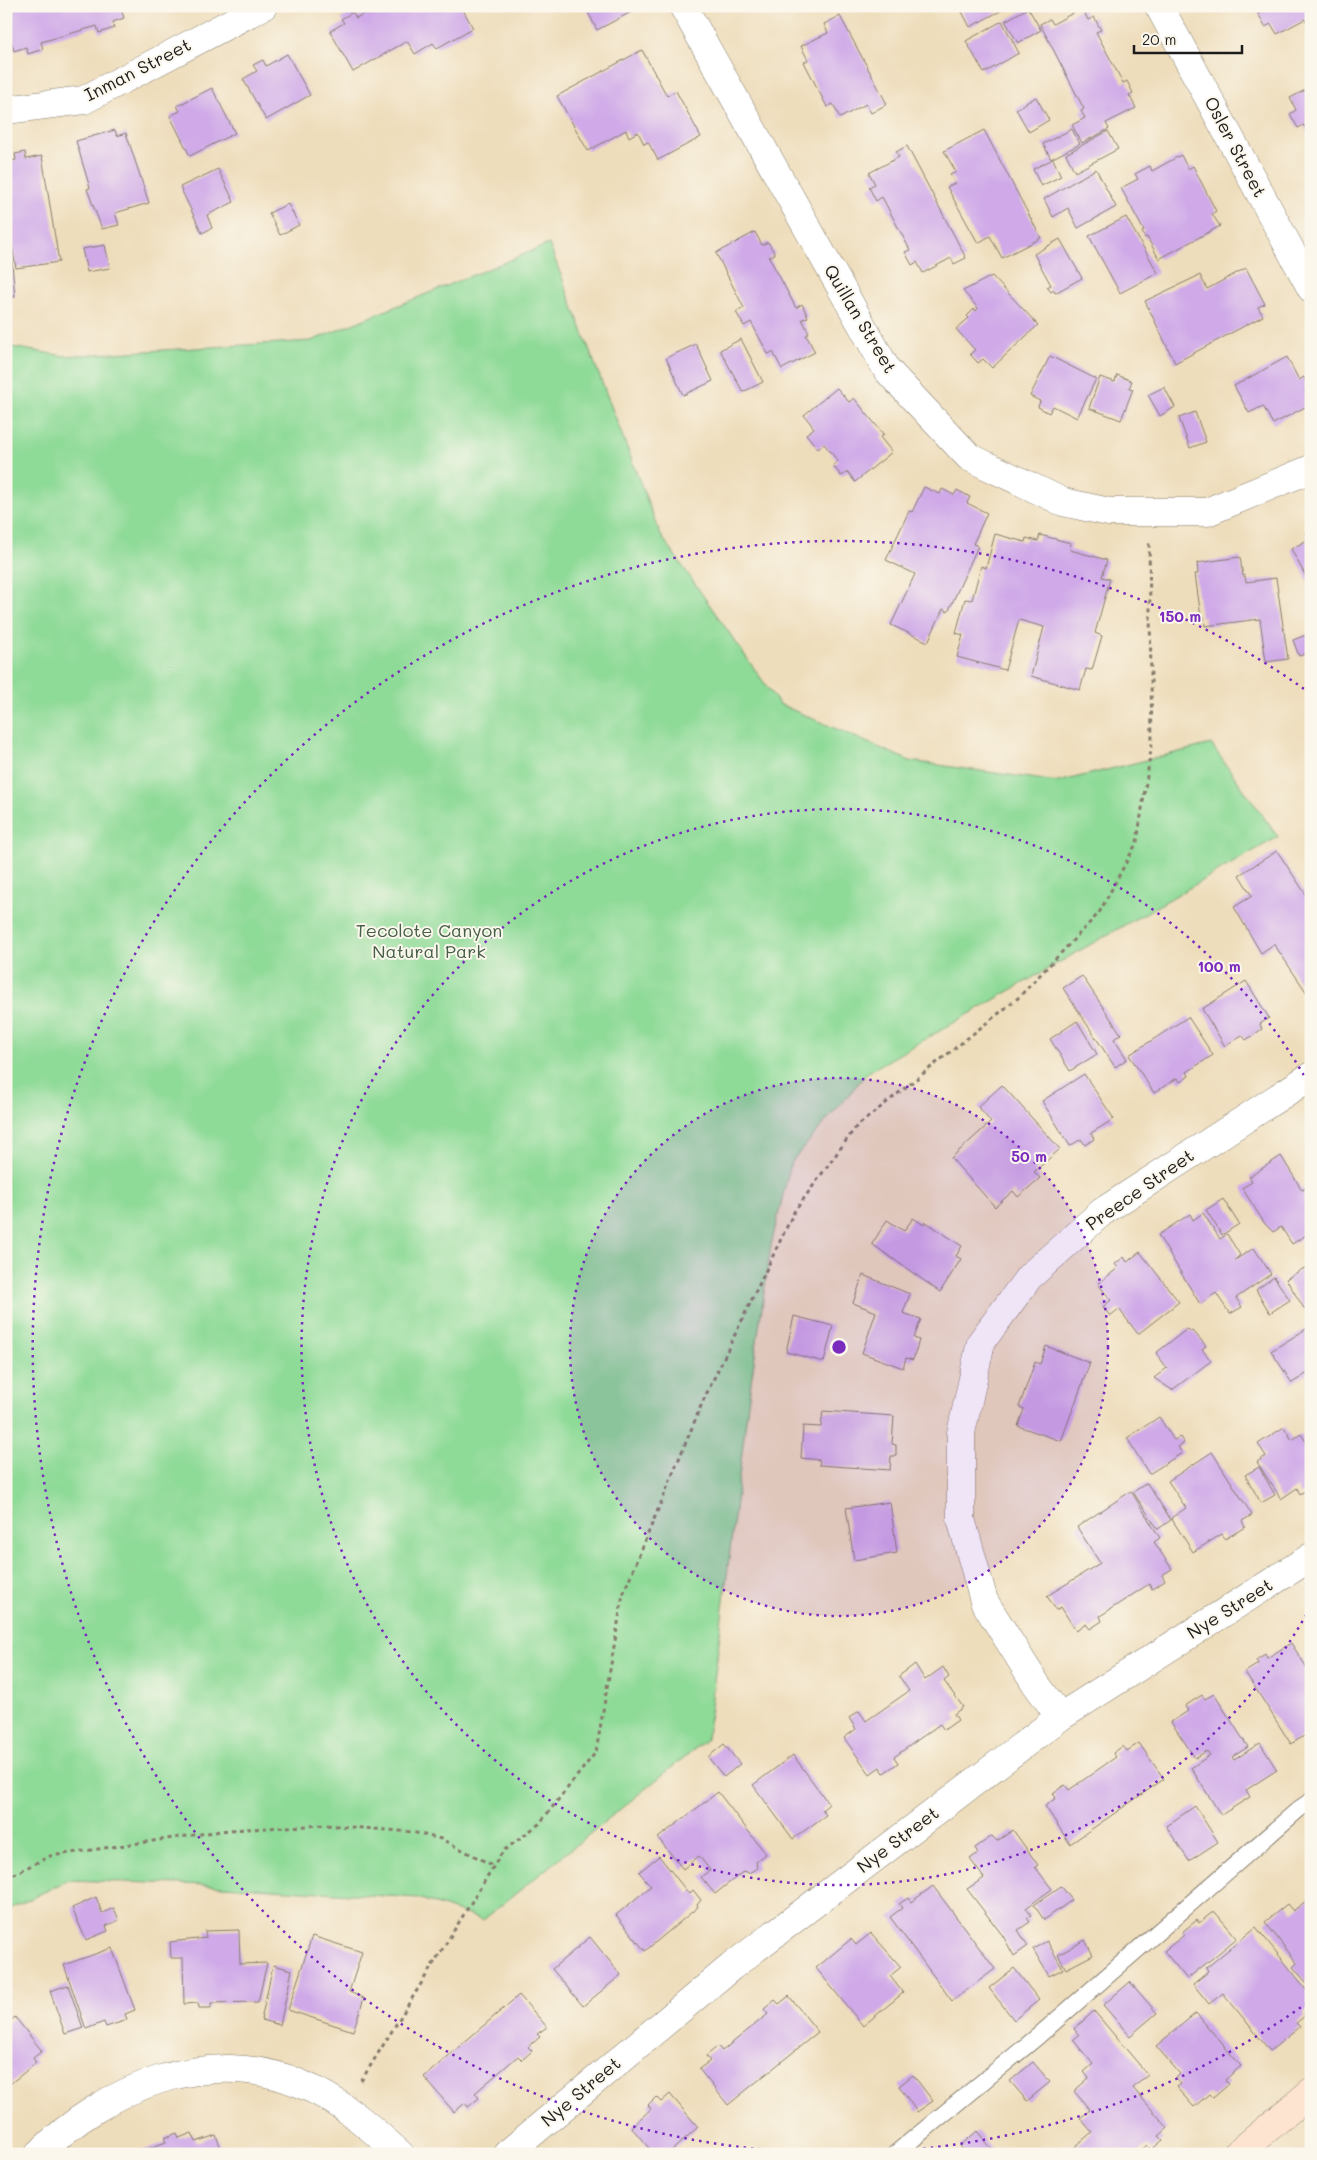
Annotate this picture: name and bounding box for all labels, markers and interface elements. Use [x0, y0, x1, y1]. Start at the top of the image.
scale bar [1134, 22, 1242, 54]
text: 20 m [1142, 29, 1176, 49]
street label: Inman Street [80, 32, 195, 106]
street label: Osler Street [1199, 92, 1272, 201]
street label: Quillan Street [819, 260, 903, 377]
text: 150 m [1159, 606, 1201, 626]
park label: Tecolote Canyon Natural Park [356, 918, 502, 963]
text: 100 m [1197, 956, 1241, 976]
street label: Preece Street [1080, 1143, 1198, 1235]
text: 50 m [1011, 1146, 1047, 1166]
centre of rings [830, 1338, 848, 1356]
street label: Nye Street [1182, 1572, 1277, 1644]
street label: Nye Street [851, 1800, 943, 1878]
street label: Nye Street [536, 2051, 625, 2132]

